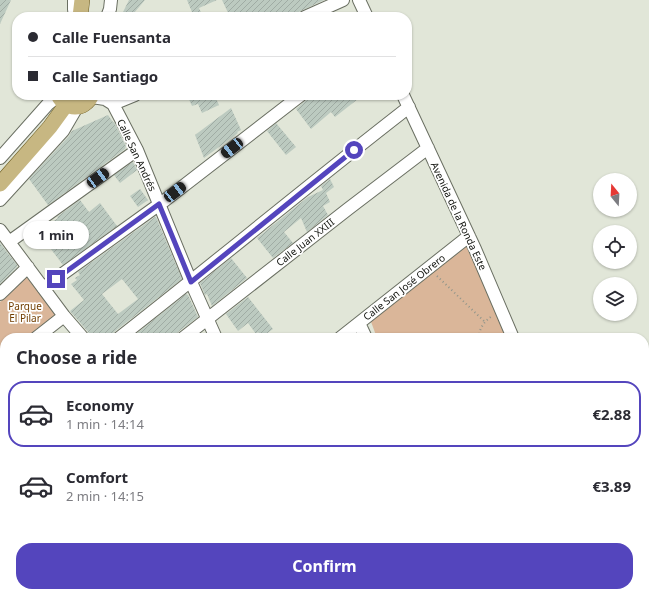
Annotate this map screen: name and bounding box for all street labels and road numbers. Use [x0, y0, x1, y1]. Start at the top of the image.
street label: Calle San Andrés [114, 117, 160, 194]
street label: Avenida de la Ronda Este [428, 160, 490, 273]
street label: Calle Juan XXIII [273, 215, 337, 269]
street label: Calle San José Obrero [360, 251, 448, 323]

